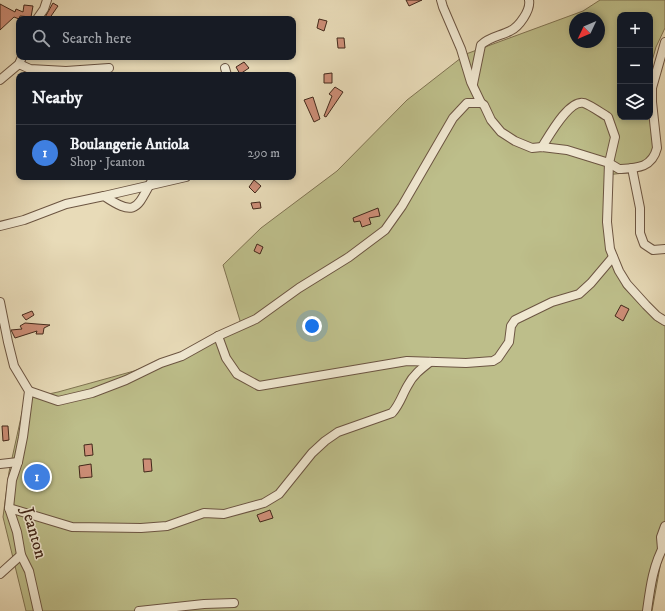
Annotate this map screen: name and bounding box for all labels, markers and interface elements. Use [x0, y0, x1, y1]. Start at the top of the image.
north arrow [569, 12, 605, 48]
map controls [617, 12, 653, 120]
button: + [617, 12, 653, 48]
search box [16, 16, 296, 60]
icon: search [30, 27, 52, 49]
text: Search here [62, 29, 131, 48]
button: − [617, 48, 653, 84]
button: layers [617, 84, 653, 120]
text: Nearby [32, 87, 82, 109]
text: Boulangerie Antiola [70, 135, 189, 154]
text: 1 [43, 145, 47, 161]
text: 290 m [248, 145, 280, 161]
text: Shop · Jeanton [70, 154, 145, 170]
your location [302, 316, 322, 336]
pin: 1 [24, 462, 50, 492]
street label: Jeanton [16, 503, 52, 561]

